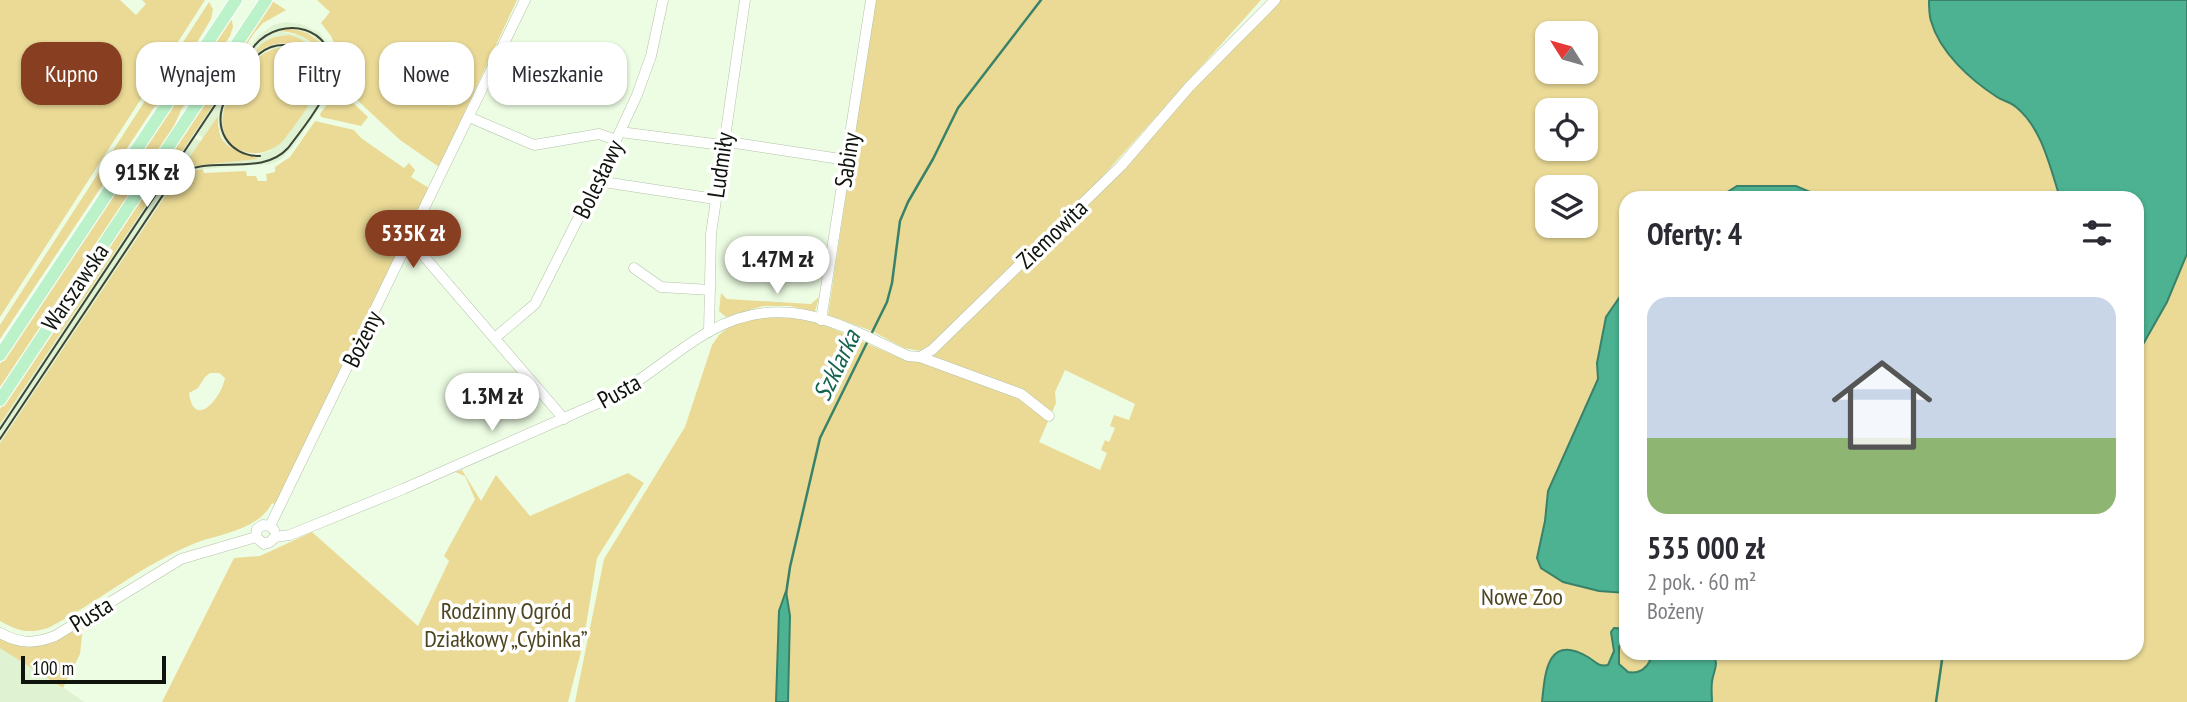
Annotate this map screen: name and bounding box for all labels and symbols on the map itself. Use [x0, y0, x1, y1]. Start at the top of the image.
north arrow [1535, 21, 1598, 84]
street label: Ludmiły [700, 130, 740, 200]
street label: Sabiny [827, 130, 867, 190]
street label: Bolesławy [566, 134, 630, 224]
pin: 915K zł [82, 150, 212, 209]
street label: Ziemowita [1010, 193, 1094, 275]
pin: 535K zł [348, 210, 478, 270]
pin: 1.47M zł [705, 236, 849, 296]
street label: Warszawska [34, 237, 116, 337]
street label: Bożeny [335, 306, 389, 372]
water label: Szklarka [805, 323, 868, 406]
street label: Pusta [592, 367, 646, 415]
pin: 1.3M zł [427, 374, 557, 433]
park label: Nowe Zoo [1481, 581, 1563, 612]
street label: Pusta [64, 589, 118, 639]
park label: Rodzinny Ogród Działkowy „Cybinka” [424, 595, 588, 654]
scale bar [21, 653, 166, 685]

